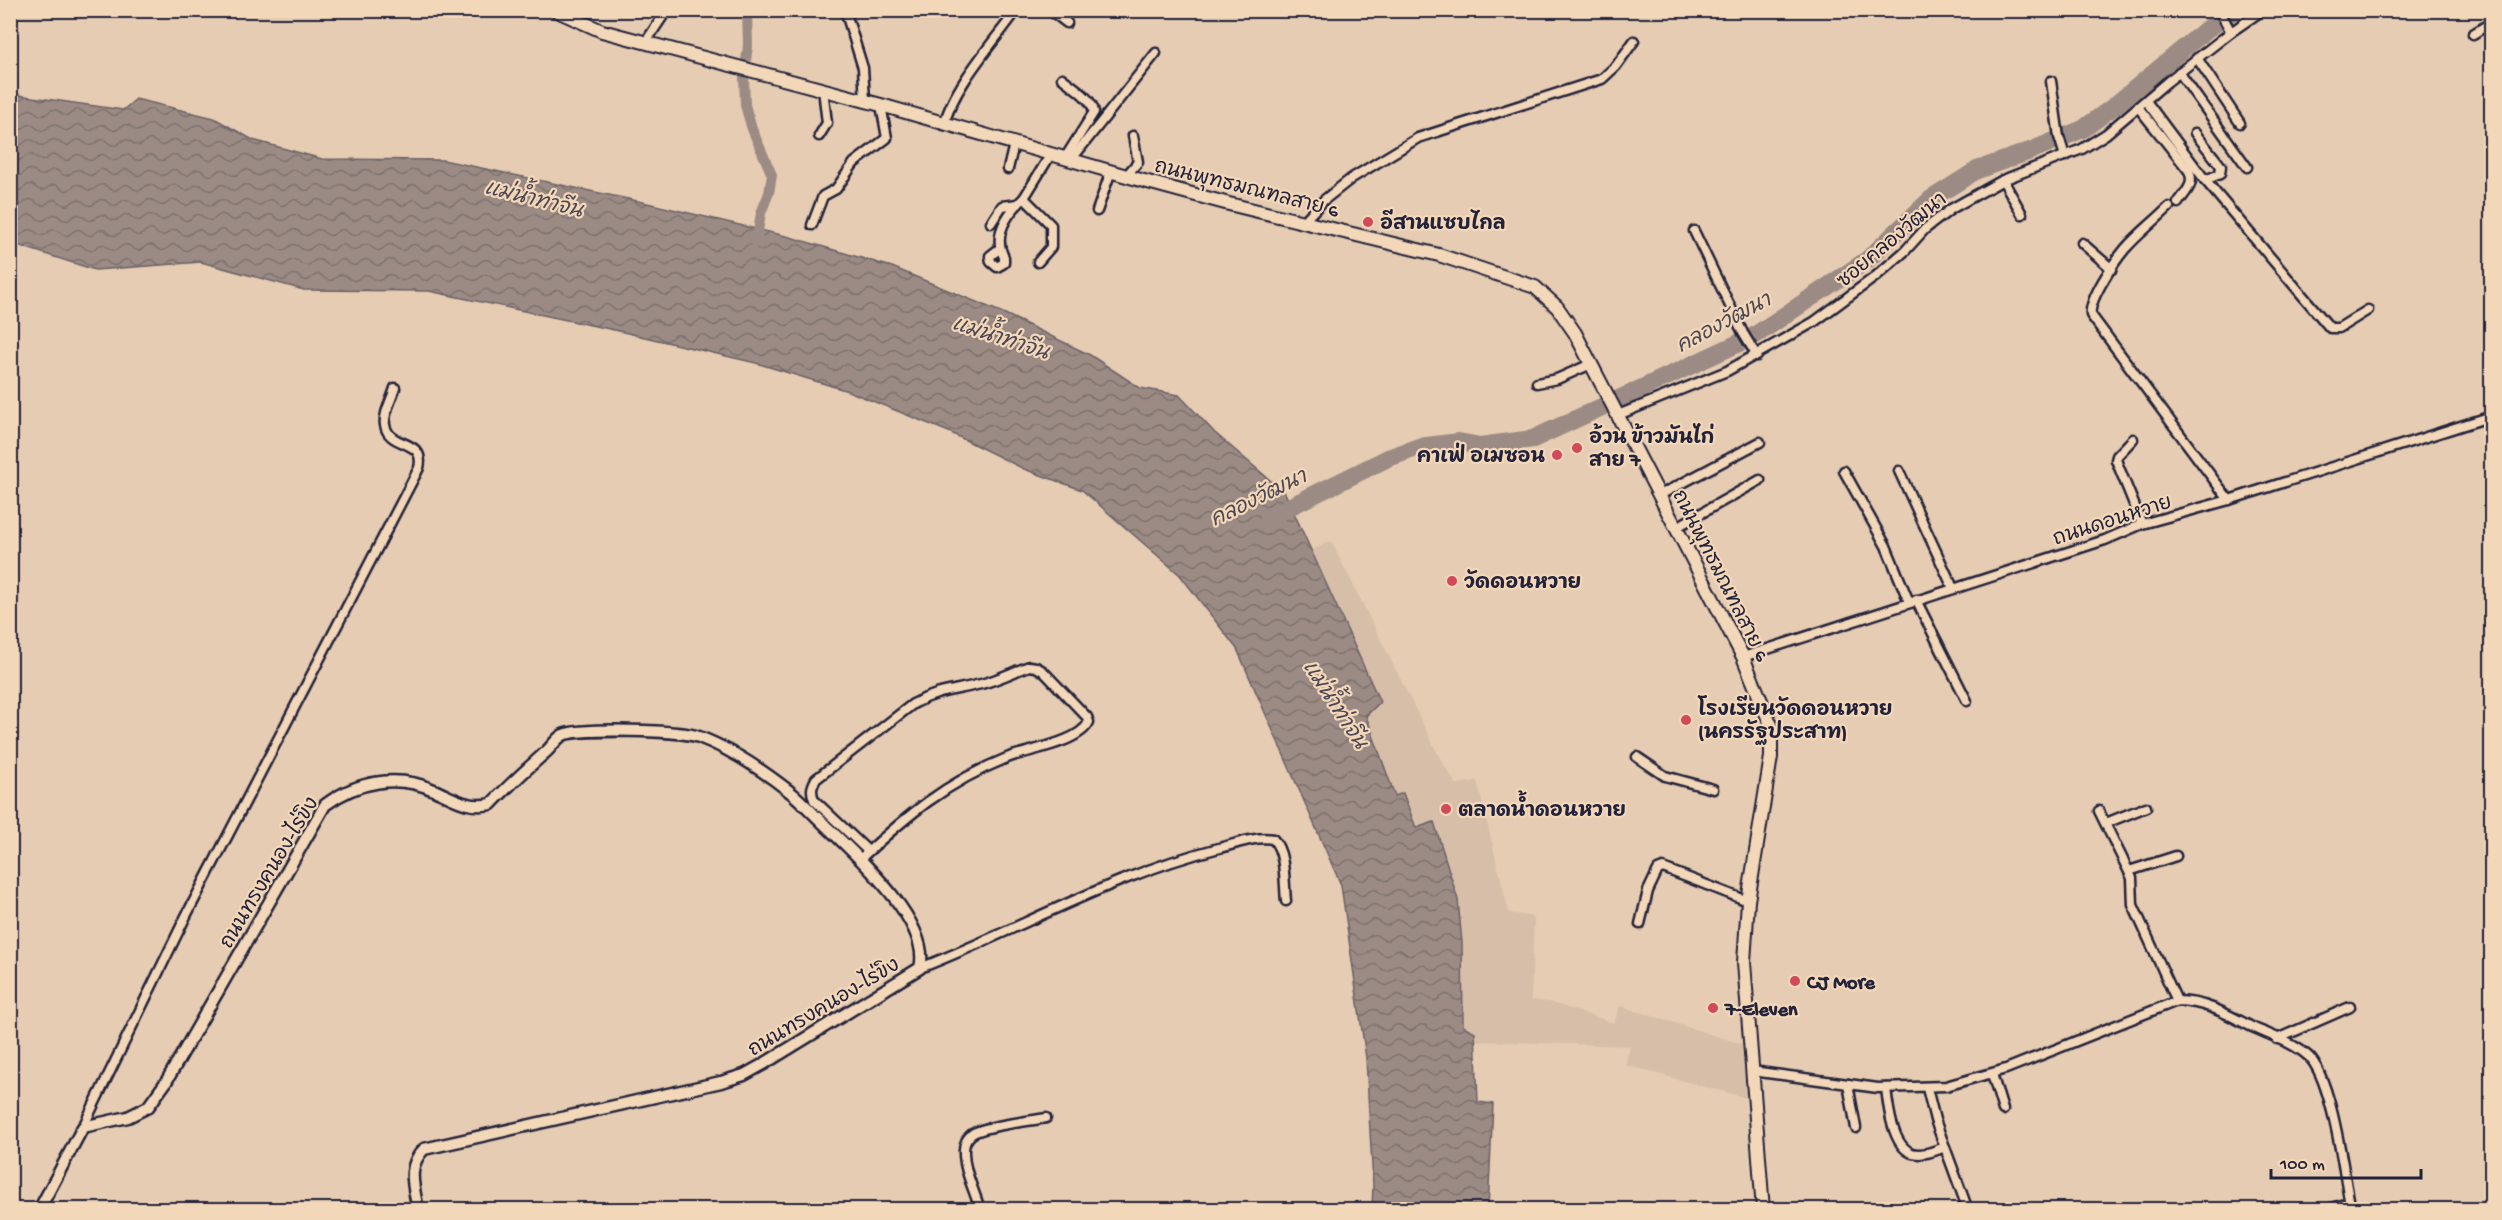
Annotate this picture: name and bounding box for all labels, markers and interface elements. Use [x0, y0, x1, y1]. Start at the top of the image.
street label: ถนนพุทธมณฑลสาย 6 [1151, 156, 1342, 226]
water label: แม่น้ำท่าจีน [482, 167, 588, 226]
street label: ซอยคลองวัฒนา [1832, 187, 1953, 294]
place label: อีสานแซบไกล [1380, 209, 1506, 237]
marker: อีสานแซบไกล [1361, 215, 1375, 229]
water label: คลองวัฒนา [1671, 286, 1778, 361]
water label: แม่น้ำท่าจีน [948, 303, 1056, 368]
place label: อ้วน ข้าวมันไก่ สาย 7 [1589, 423, 1714, 474]
marker: อ้วน ข้าวมันไก่ สาย 7 [1570, 441, 1584, 455]
place label: คาเฟ่ อเมซอน [1417, 442, 1546, 470]
marker: คาเฟ่ อเมซอน [1550, 448, 1564, 462]
water label: คลองวัฒนา [1206, 463, 1313, 534]
street label: ถนนพุทธมณฑลสาย 6 [1665, 487, 1772, 667]
street label: ถนนดอนหวาย [2051, 492, 2176, 552]
place label: วัดดอนหวาย [1464, 569, 1581, 596]
marker: วัดดอนหวาย [1445, 574, 1459, 588]
water label: แม่น้ำท่าจีน [1295, 651, 1381, 756]
place label: โรงเรียนวัดดอนหวาย (นครรัฐประสาท) [1697, 695, 1892, 746]
marker: โรงเรียนวัดดอนหวาย (นครรัฐประสาท) [1679, 713, 1693, 727]
place label: ตลาดน้ำดอนหวาย [1458, 790, 1626, 824]
street label: ถนนทรงคนอง-ไร่ขิง [212, 791, 325, 954]
marker: ตลาดน้ำดอนหวาย [1439, 802, 1453, 816]
street label: ถนนทรงคนอง-ไร่ขิง [742, 950, 905, 1063]
place label: CJ More [1806, 973, 1876, 996]
marker: CJ More [1788, 974, 1802, 988]
place label: 7-Eleven [1724, 1000, 1798, 1023]
marker: 7-Eleven [1706, 1001, 1720, 1015]
scale bar [2271, 1142, 2421, 1180]
text: 100 m [2279, 1155, 2325, 1176]

